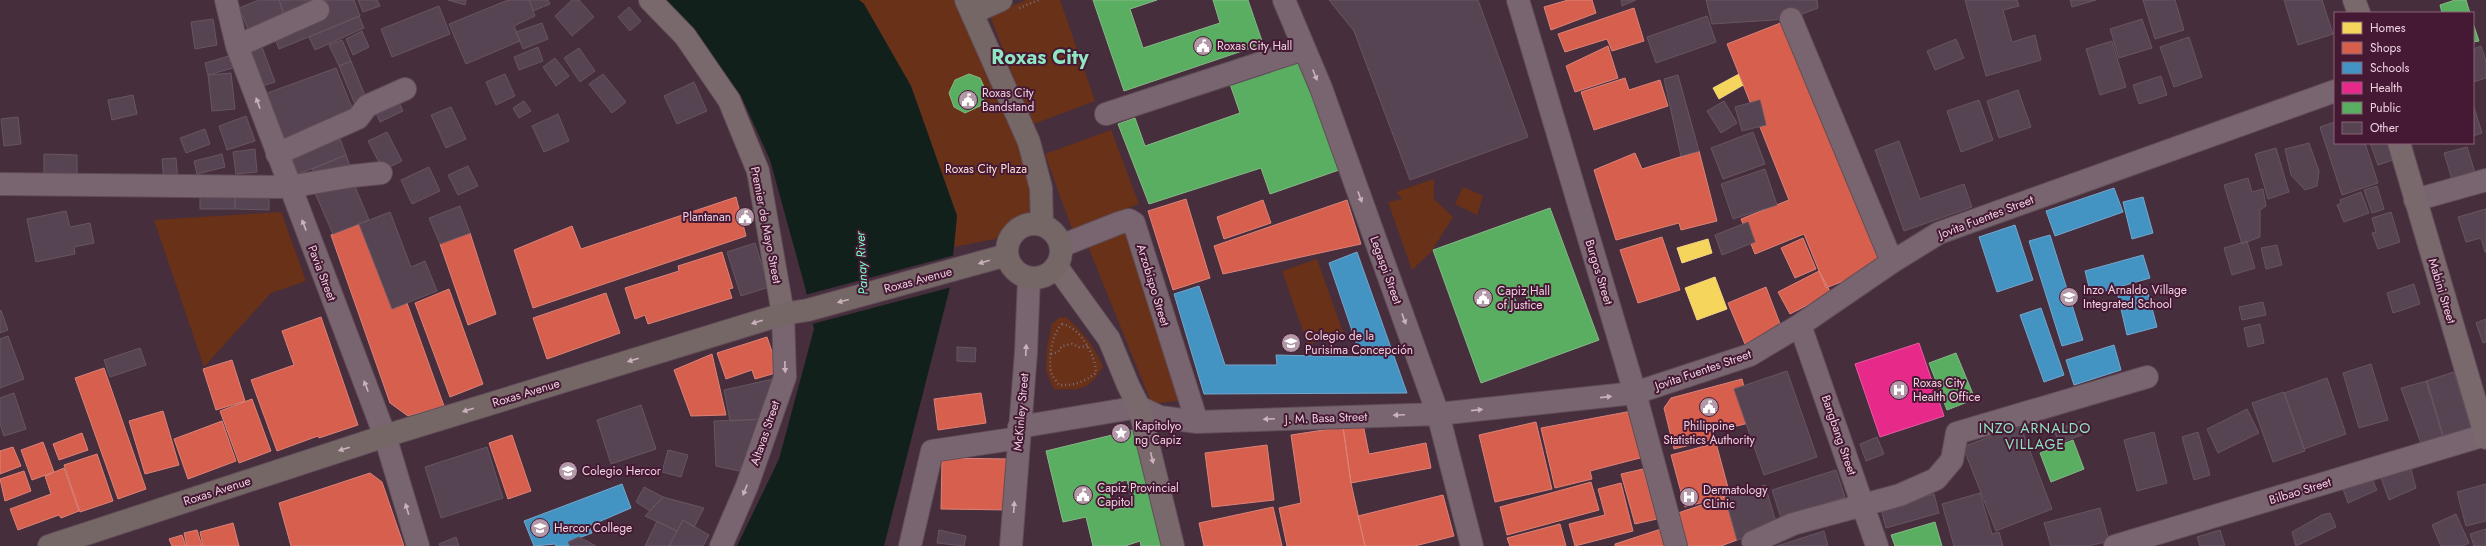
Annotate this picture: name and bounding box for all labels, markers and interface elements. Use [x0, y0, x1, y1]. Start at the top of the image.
legend [2334, 12, 2474, 144]
text: Homes [2370, 19, 2406, 37]
public building icon: Roxas City Hall [1192, 35, 1214, 57]
place label: Roxas City Hall [1217, 37, 1292, 55]
text: Shops [2370, 39, 2401, 57]
district label: Roxas City [991, 43, 1089, 72]
text: Schools [2370, 59, 2409, 77]
one-way arrow [1312, 69, 1318, 80]
text: Health [2370, 79, 2402, 97]
place label: Roxas City Bandstand [982, 84, 1035, 116]
public building icon: Roxas City Bandstand [957, 89, 979, 111]
one-way arrow [255, 97, 261, 109]
text: Public [2370, 99, 2401, 117]
text: Other [2370, 119, 2400, 137]
park label: Roxas City Plaza [945, 160, 1027, 178]
street label: Premier de Mayo Street [746, 165, 786, 285]
one-way arrow [1357, 191, 1363, 203]
street label: Jovita Fuentes Street [1934, 191, 2036, 244]
public building icon: Plantanan [734, 206, 756, 228]
place label: Plantanan [683, 208, 731, 226]
one-way arrow [300, 219, 306, 231]
water label: Panay River [850, 230, 873, 295]
street label: Legaspi Street [1365, 233, 1407, 307]
street label: Burgos Street [1581, 237, 1617, 307]
street label: Arzobispo Street [1132, 242, 1174, 328]
street label: Pavia Street [303, 243, 341, 304]
street label: Mabini Street [2424, 256, 2460, 326]
one-way arrow [978, 259, 990, 265]
street label: Roxas Avenue [882, 262, 954, 298]
place label: Inzo Arnaldo Village Integrated School [2083, 281, 2187, 313]
place label: Capiz Hall of Justice [1497, 282, 1550, 314]
school or university icon: Inzo Arnaldo Village Integrated School [2058, 286, 2080, 308]
public building icon: Capiz Hall of Justice [1472, 287, 1494, 309]
one-way arrow [837, 298, 849, 304]
one-way arrow [1401, 314, 1407, 326]
one-way arrow [751, 319, 763, 325]
place label: Colegio de la Purisima Concepción [1305, 327, 1413, 359]
school or university icon: Colegio de la Purisima Concepción [1280, 332, 1302, 354]
one-way arrow [1023, 343, 1029, 356]
street label: Jovita Fuentes Street [1651, 345, 1754, 396]
one-way arrow [626, 357, 638, 363]
one-way arrow [781, 361, 788, 373]
street label: McKinley Street [1009, 372, 1033, 452]
street label: Roxas Avenue [490, 374, 562, 412]
place label: Roxas City Health Office [1913, 374, 1980, 406]
one-way arrow [362, 379, 368, 391]
hospital icon: Roxas City Health Office [1888, 379, 1910, 401]
one-way arrow [1600, 393, 1612, 400]
street label: Bangbang Street [1817, 393, 1861, 478]
public building icon: Philippine Statistics Authority [1698, 396, 1720, 418]
street label: Altavas Street [746, 398, 785, 468]
one-way arrow [462, 407, 474, 413]
one-way arrow [1471, 407, 1483, 413]
street label: J. M. Basa Street [1283, 408, 1368, 429]
one-way arrow [1393, 412, 1405, 419]
one-way arrow [1263, 416, 1275, 423]
place label: Kapitolyo ng Capiz [1135, 417, 1182, 449]
place label: Philippine Statistics Authority [1663, 417, 1755, 449]
district label: INZO ARNALDO VILLAGE [1979, 418, 2091, 454]
place icon: Kapitolyo ng Capiz [1110, 422, 1132, 444]
one-way arrow [337, 446, 349, 452]
one-way arrow [1149, 452, 1155, 464]
school or university icon: Colegio Hercor [557, 460, 579, 482]
place label: Colegio Hercor [582, 462, 662, 480]
street label: Roxas Avenue [181, 472, 253, 510]
street label: Bilbao Street [2267, 473, 2333, 509]
place label: Capiz Provincial Capitol [1097, 479, 1179, 511]
place label: Dermatology CLinic [1703, 481, 1768, 513]
public building icon: Capiz Provincial Capitol [1072, 484, 1094, 506]
one-way arrow [741, 485, 747, 497]
hospital icon: Dermatology CLinic [1678, 486, 1700, 508]
one-way arrow [1010, 501, 1017, 513]
one-way arrow [404, 502, 410, 514]
school or university icon: Hercor College [529, 517, 551, 539]
place label: Hercor College [554, 519, 632, 537]

